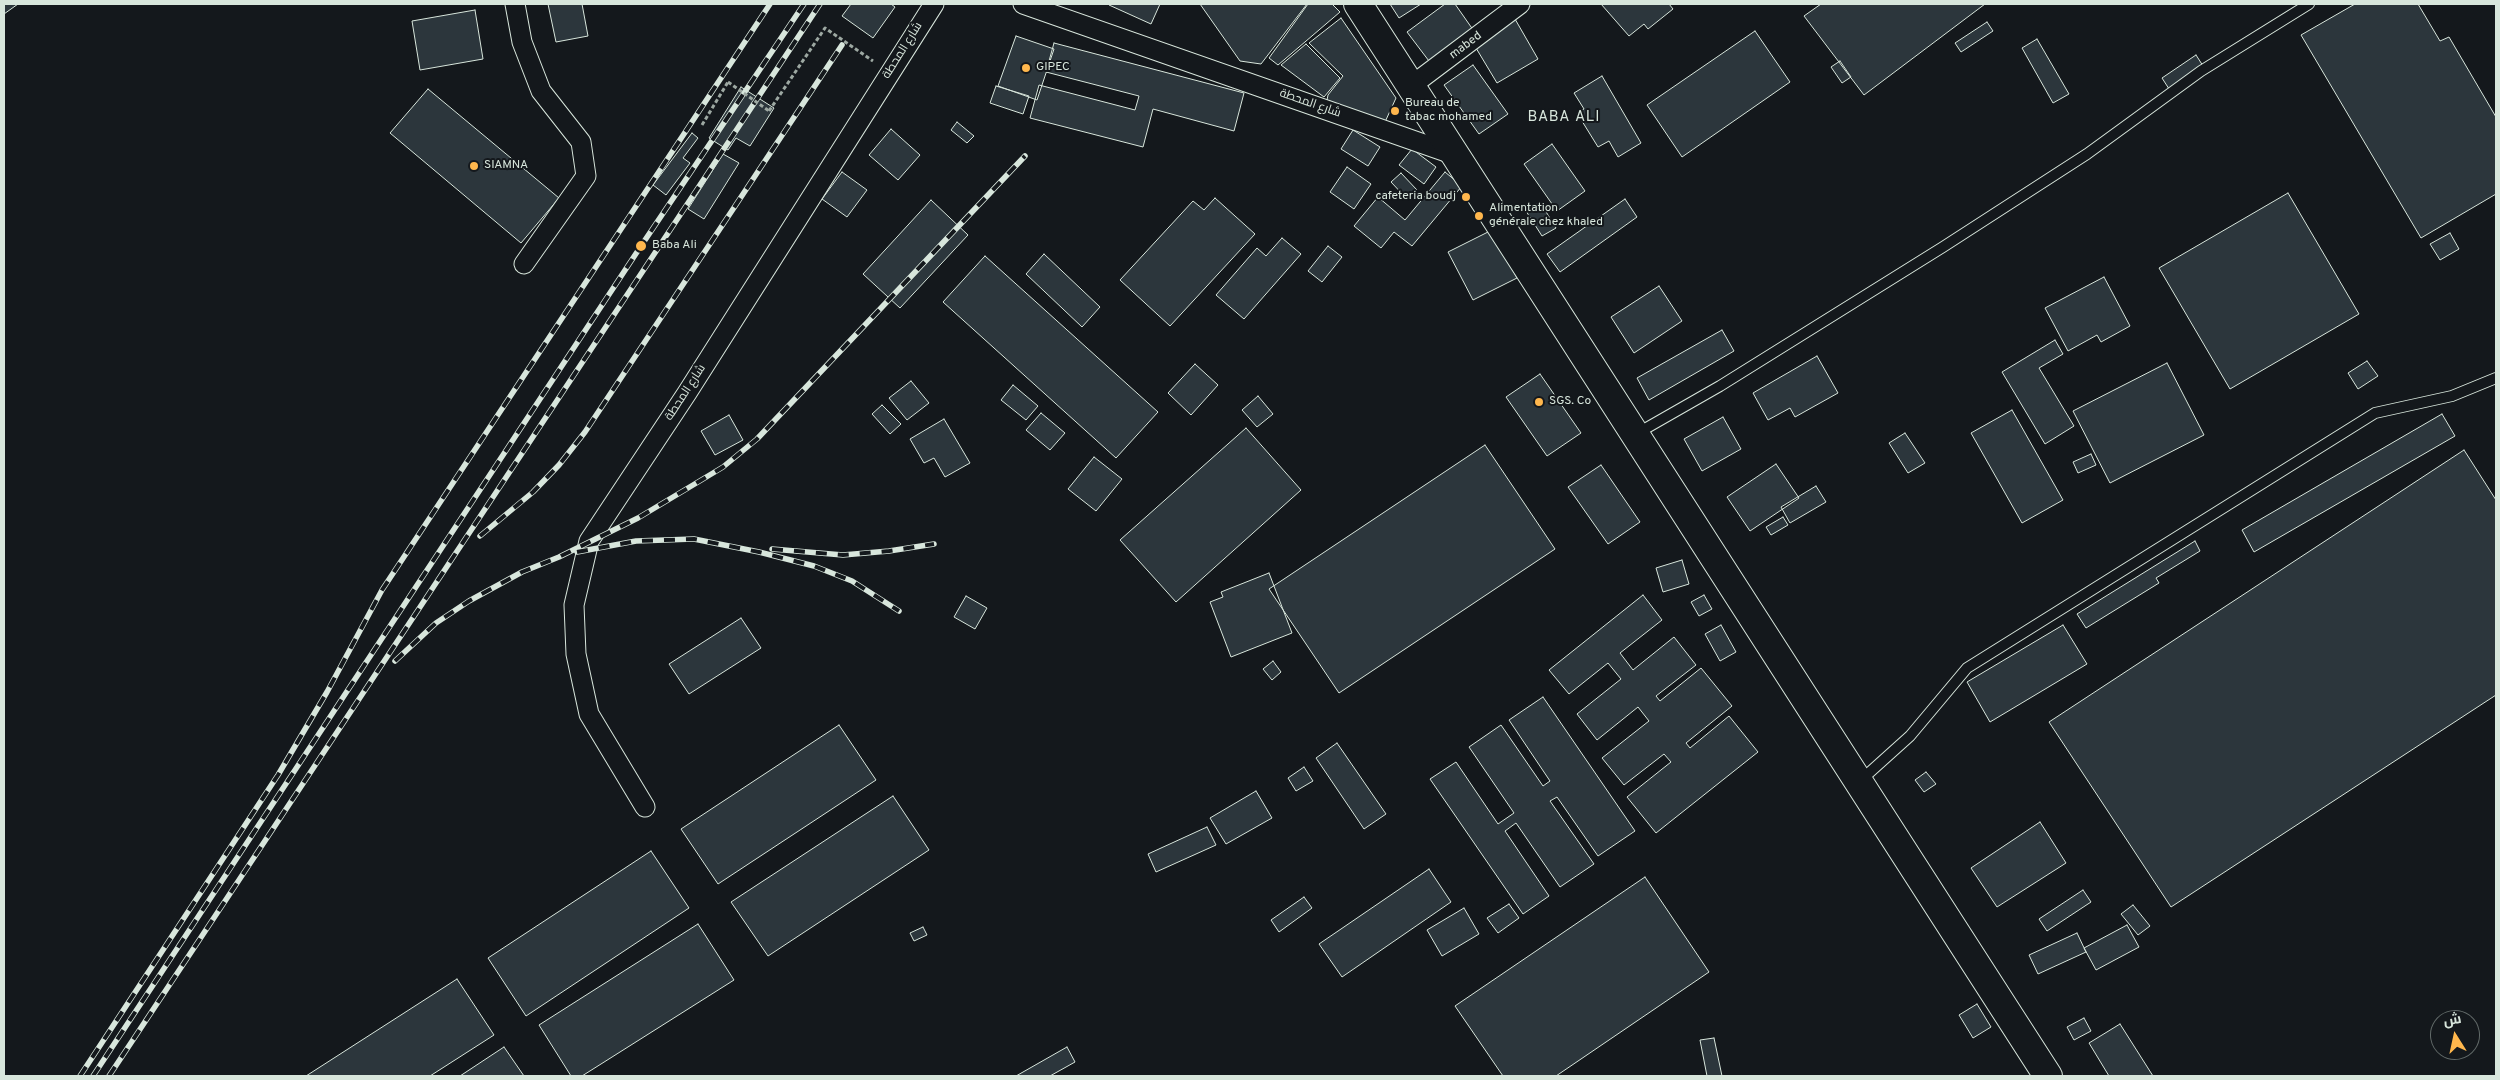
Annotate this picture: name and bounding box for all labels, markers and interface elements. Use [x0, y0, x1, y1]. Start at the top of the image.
street label: شارع المحطة [880, 20, 926, 82]
street label: mabed [1447, 29, 1485, 63]
place label: GIPEC [1036, 61, 1070, 75]
marker: GIPEC [1020, 62, 1032, 74]
street label: شارع المحطة [1277, 87, 1343, 121]
place label: Bureau de tabac mohamed [1405, 97, 1492, 125]
marker: Bureau de tabac mohamed [1389, 105, 1401, 117]
district label: BABA ALI [1527, 109, 1601, 127]
place label: SIAMNA [484, 159, 528, 173]
marker: SIAMNA [468, 160, 480, 172]
place label: cafeteria boudj [1376, 190, 1456, 204]
marker: cafeteria boudj [1460, 191, 1472, 203]
place label: Alimentation générale chez khaled [1489, 202, 1603, 230]
marker: Alimentation générale chez khaled [1473, 210, 1485, 222]
marker: Baba Ali [634, 239, 648, 253]
place label: Baba Ali [652, 239, 697, 253]
street label: شارع المحطة [663, 362, 709, 424]
place label: SGS. Co [1549, 395, 1591, 409]
marker: SGS. Co [1533, 396, 1545, 408]
north arrow [2430, 1010, 2480, 1060]
text: ش [2442, 1011, 2463, 1031]

